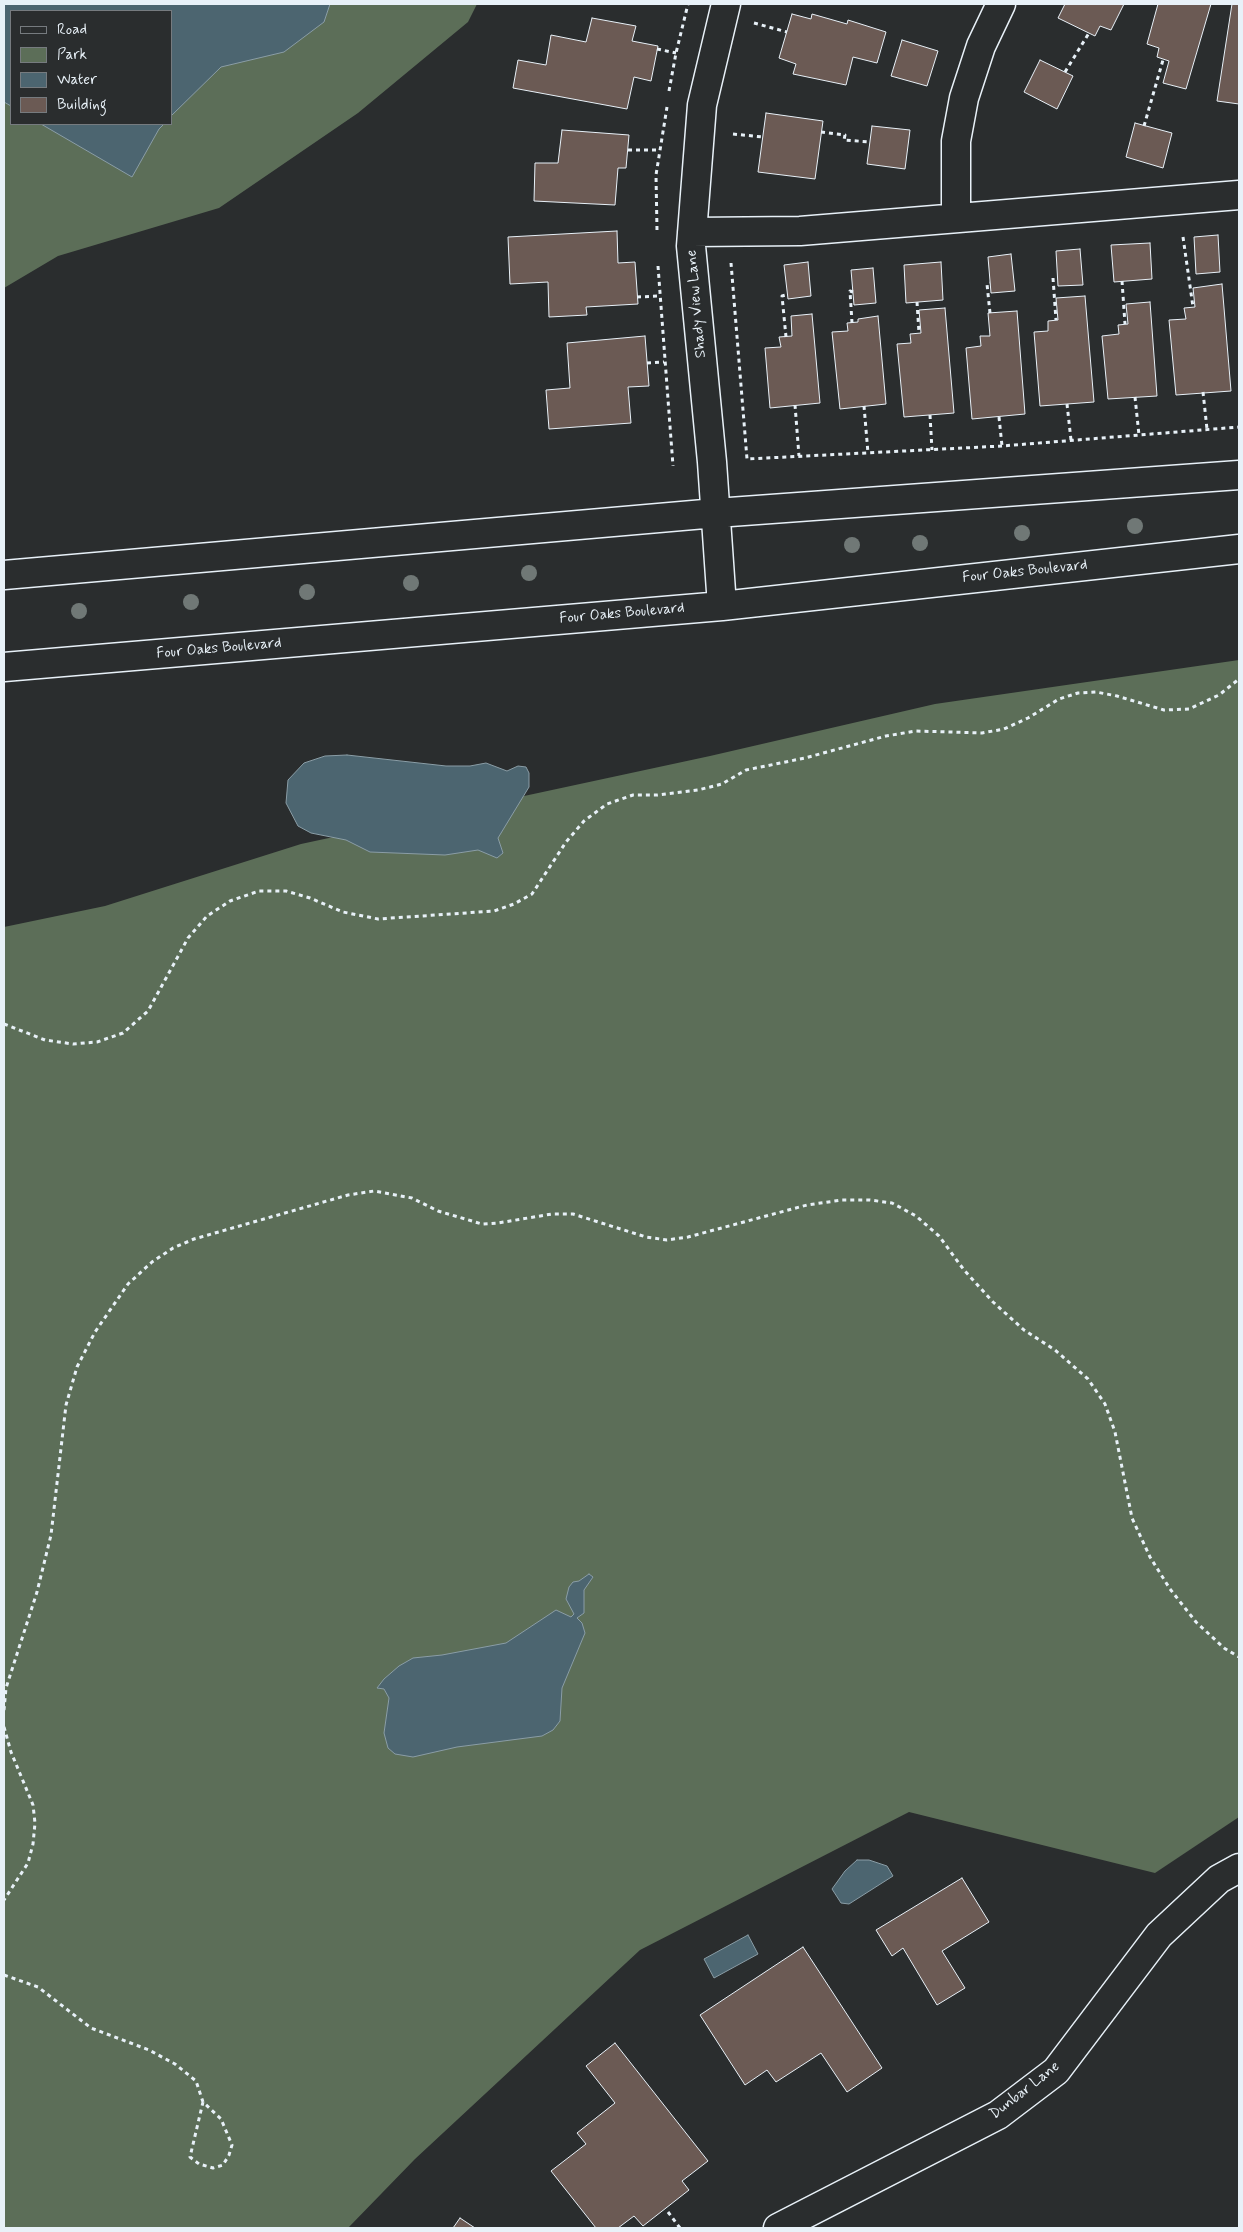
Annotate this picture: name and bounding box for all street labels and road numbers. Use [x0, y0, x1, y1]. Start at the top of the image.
street label: Shady View Lane [683, 249, 711, 359]
street label: Four Oaks Boulevard [962, 556, 1088, 588]
street label: Four Oaks Boulevard [559, 600, 685, 628]
street label: Four Oaks Boulevard [156, 635, 282, 663]
street label: Dunbar Lane [986, 2058, 1064, 2124]

